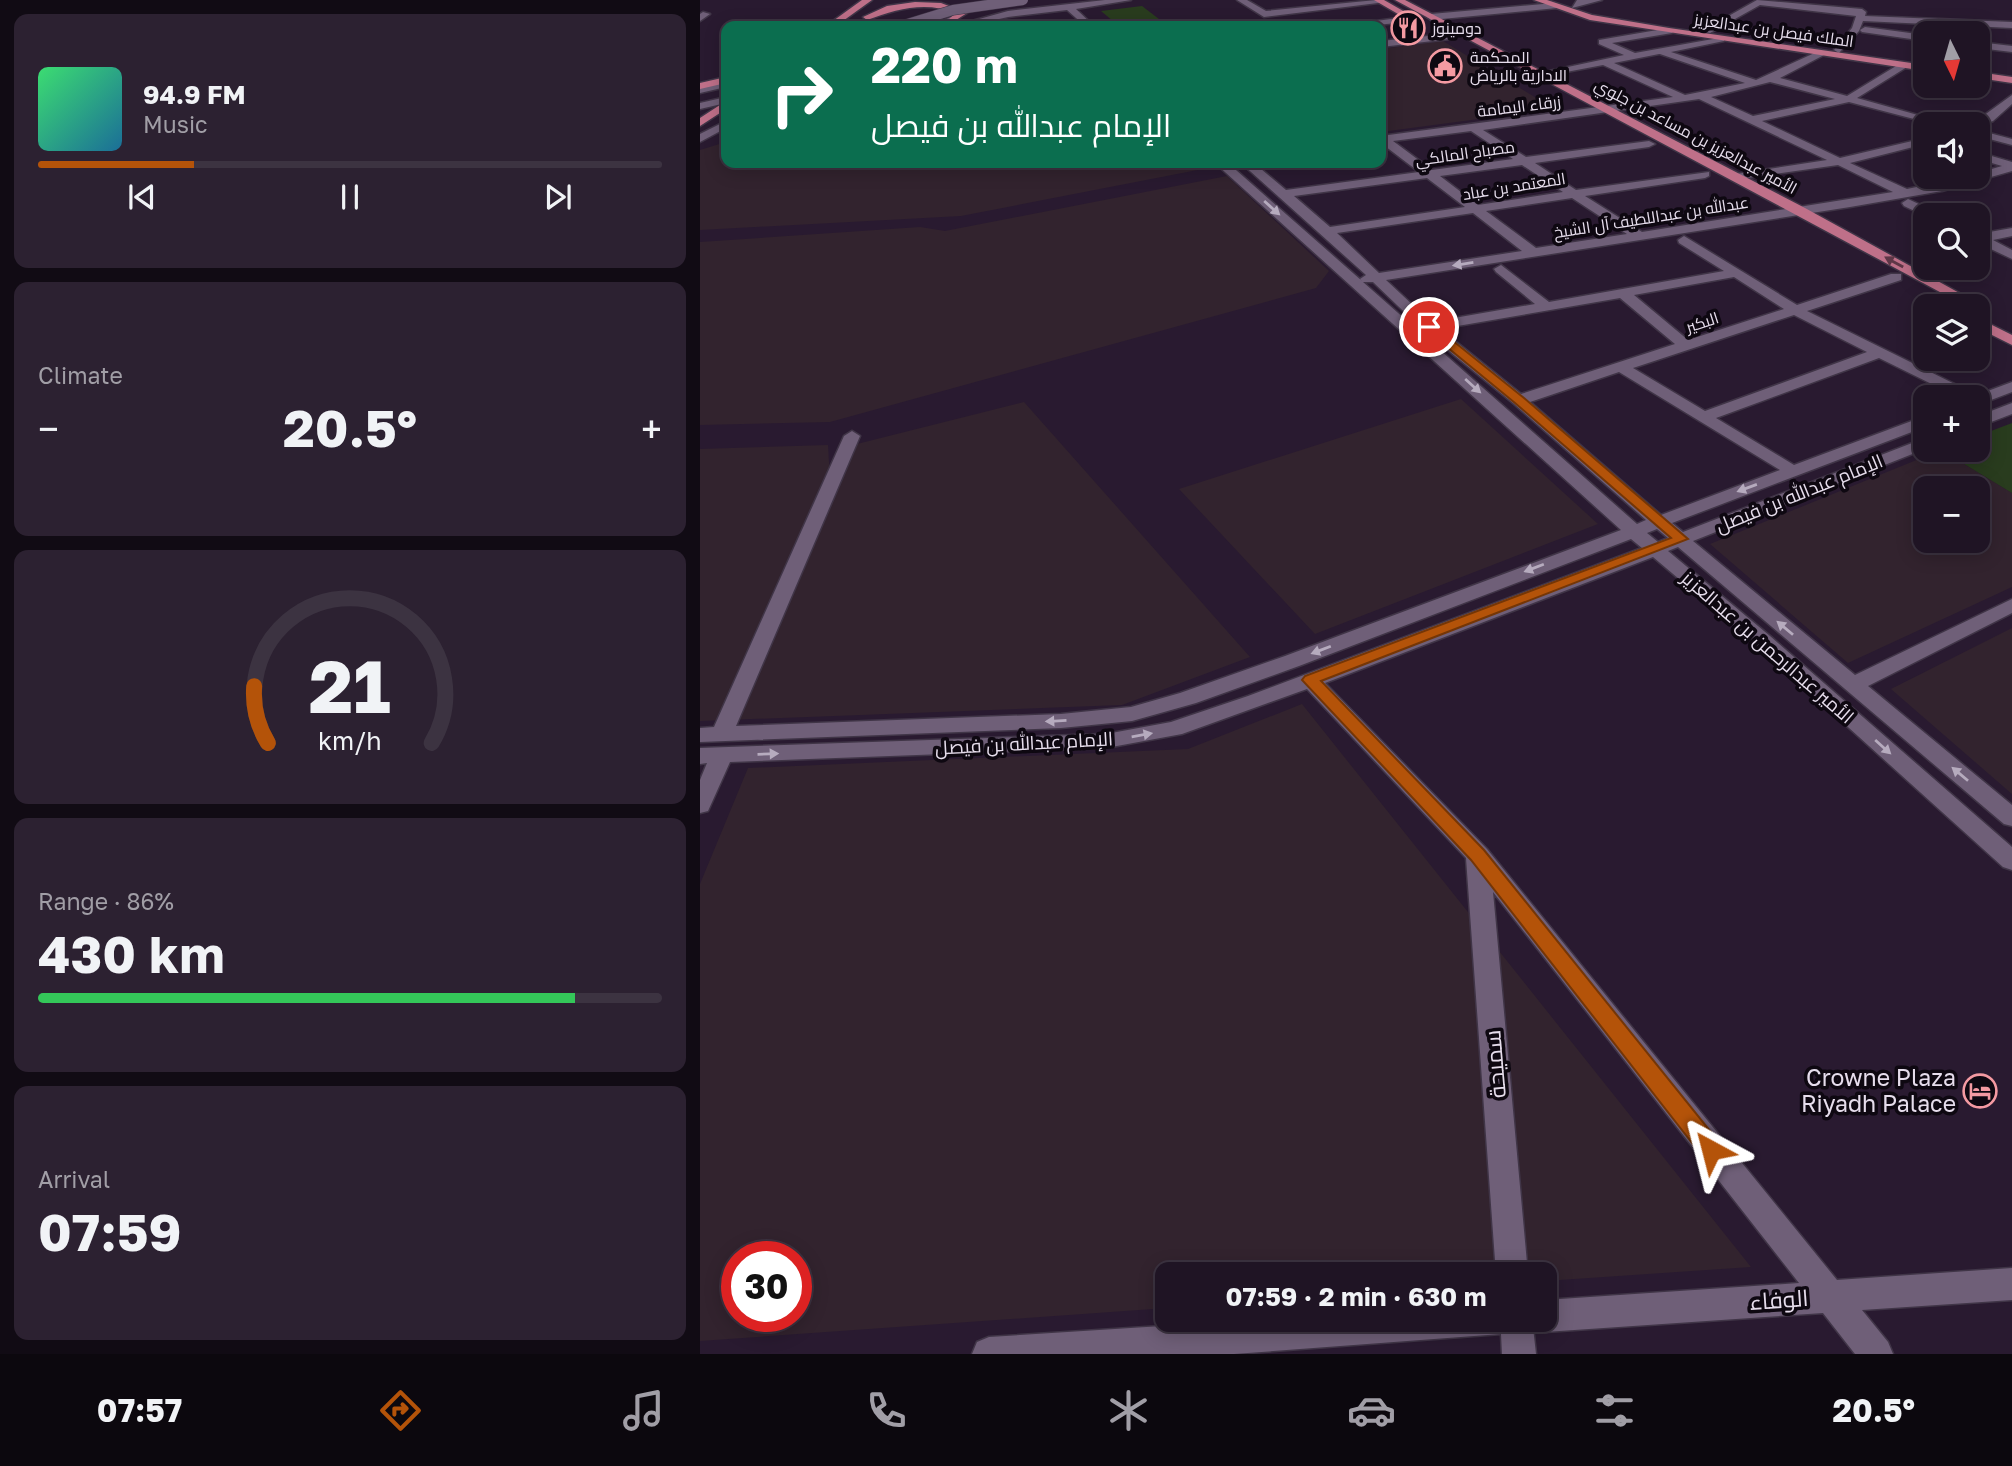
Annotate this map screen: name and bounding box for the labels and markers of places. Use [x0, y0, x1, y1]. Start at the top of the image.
restaurant icon: دومينوز [1389, 9, 1427, 47]
place label: دومينوز [1431, 18, 1482, 38]
public building icon: المحكمة الادارية بالرياض [1426, 47, 1464, 85]
place label: المحكمة الادارية بالرياض [1470, 47, 1567, 86]
pin [1399, 297, 1459, 357]
place label: Crowne Plaza Riyadh Palace [1801, 1063, 1956, 1117]
hotel icon: Crowne Plaza Riyadh Palace [1961, 1072, 1999, 1110]

